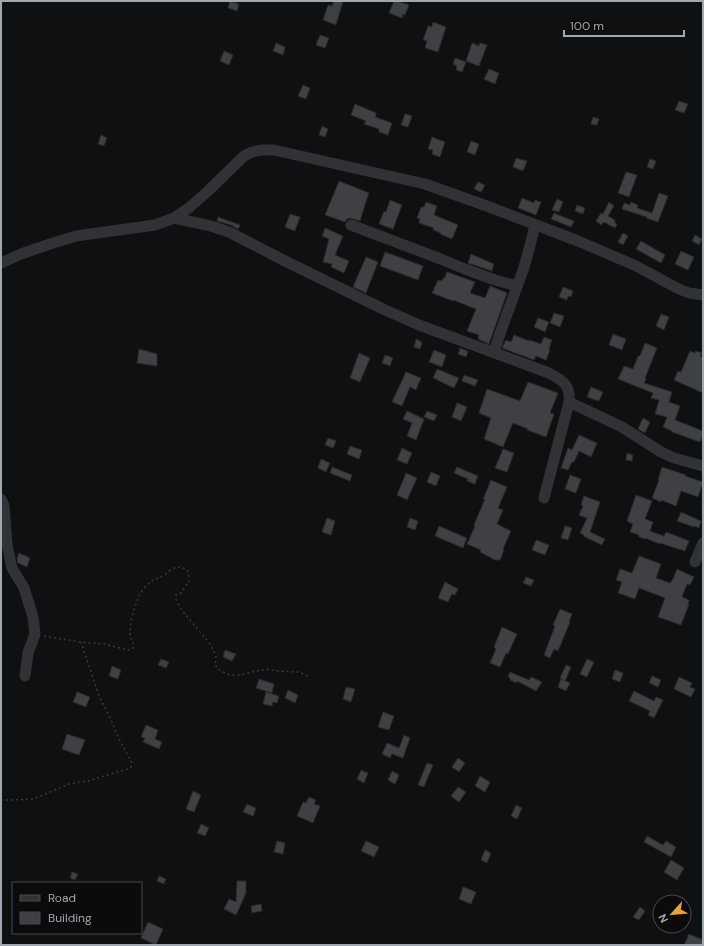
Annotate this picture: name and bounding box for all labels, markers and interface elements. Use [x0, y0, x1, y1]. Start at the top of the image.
scale bar [564, 12, 684, 38]
text: 100 m [570, 18, 604, 34]
legend [12, 882, 142, 934]
text: Road [48, 890, 76, 906]
north arrow [652, 894, 692, 934]
text: Building [48, 910, 92, 926]
text: N [655, 912, 671, 925]

